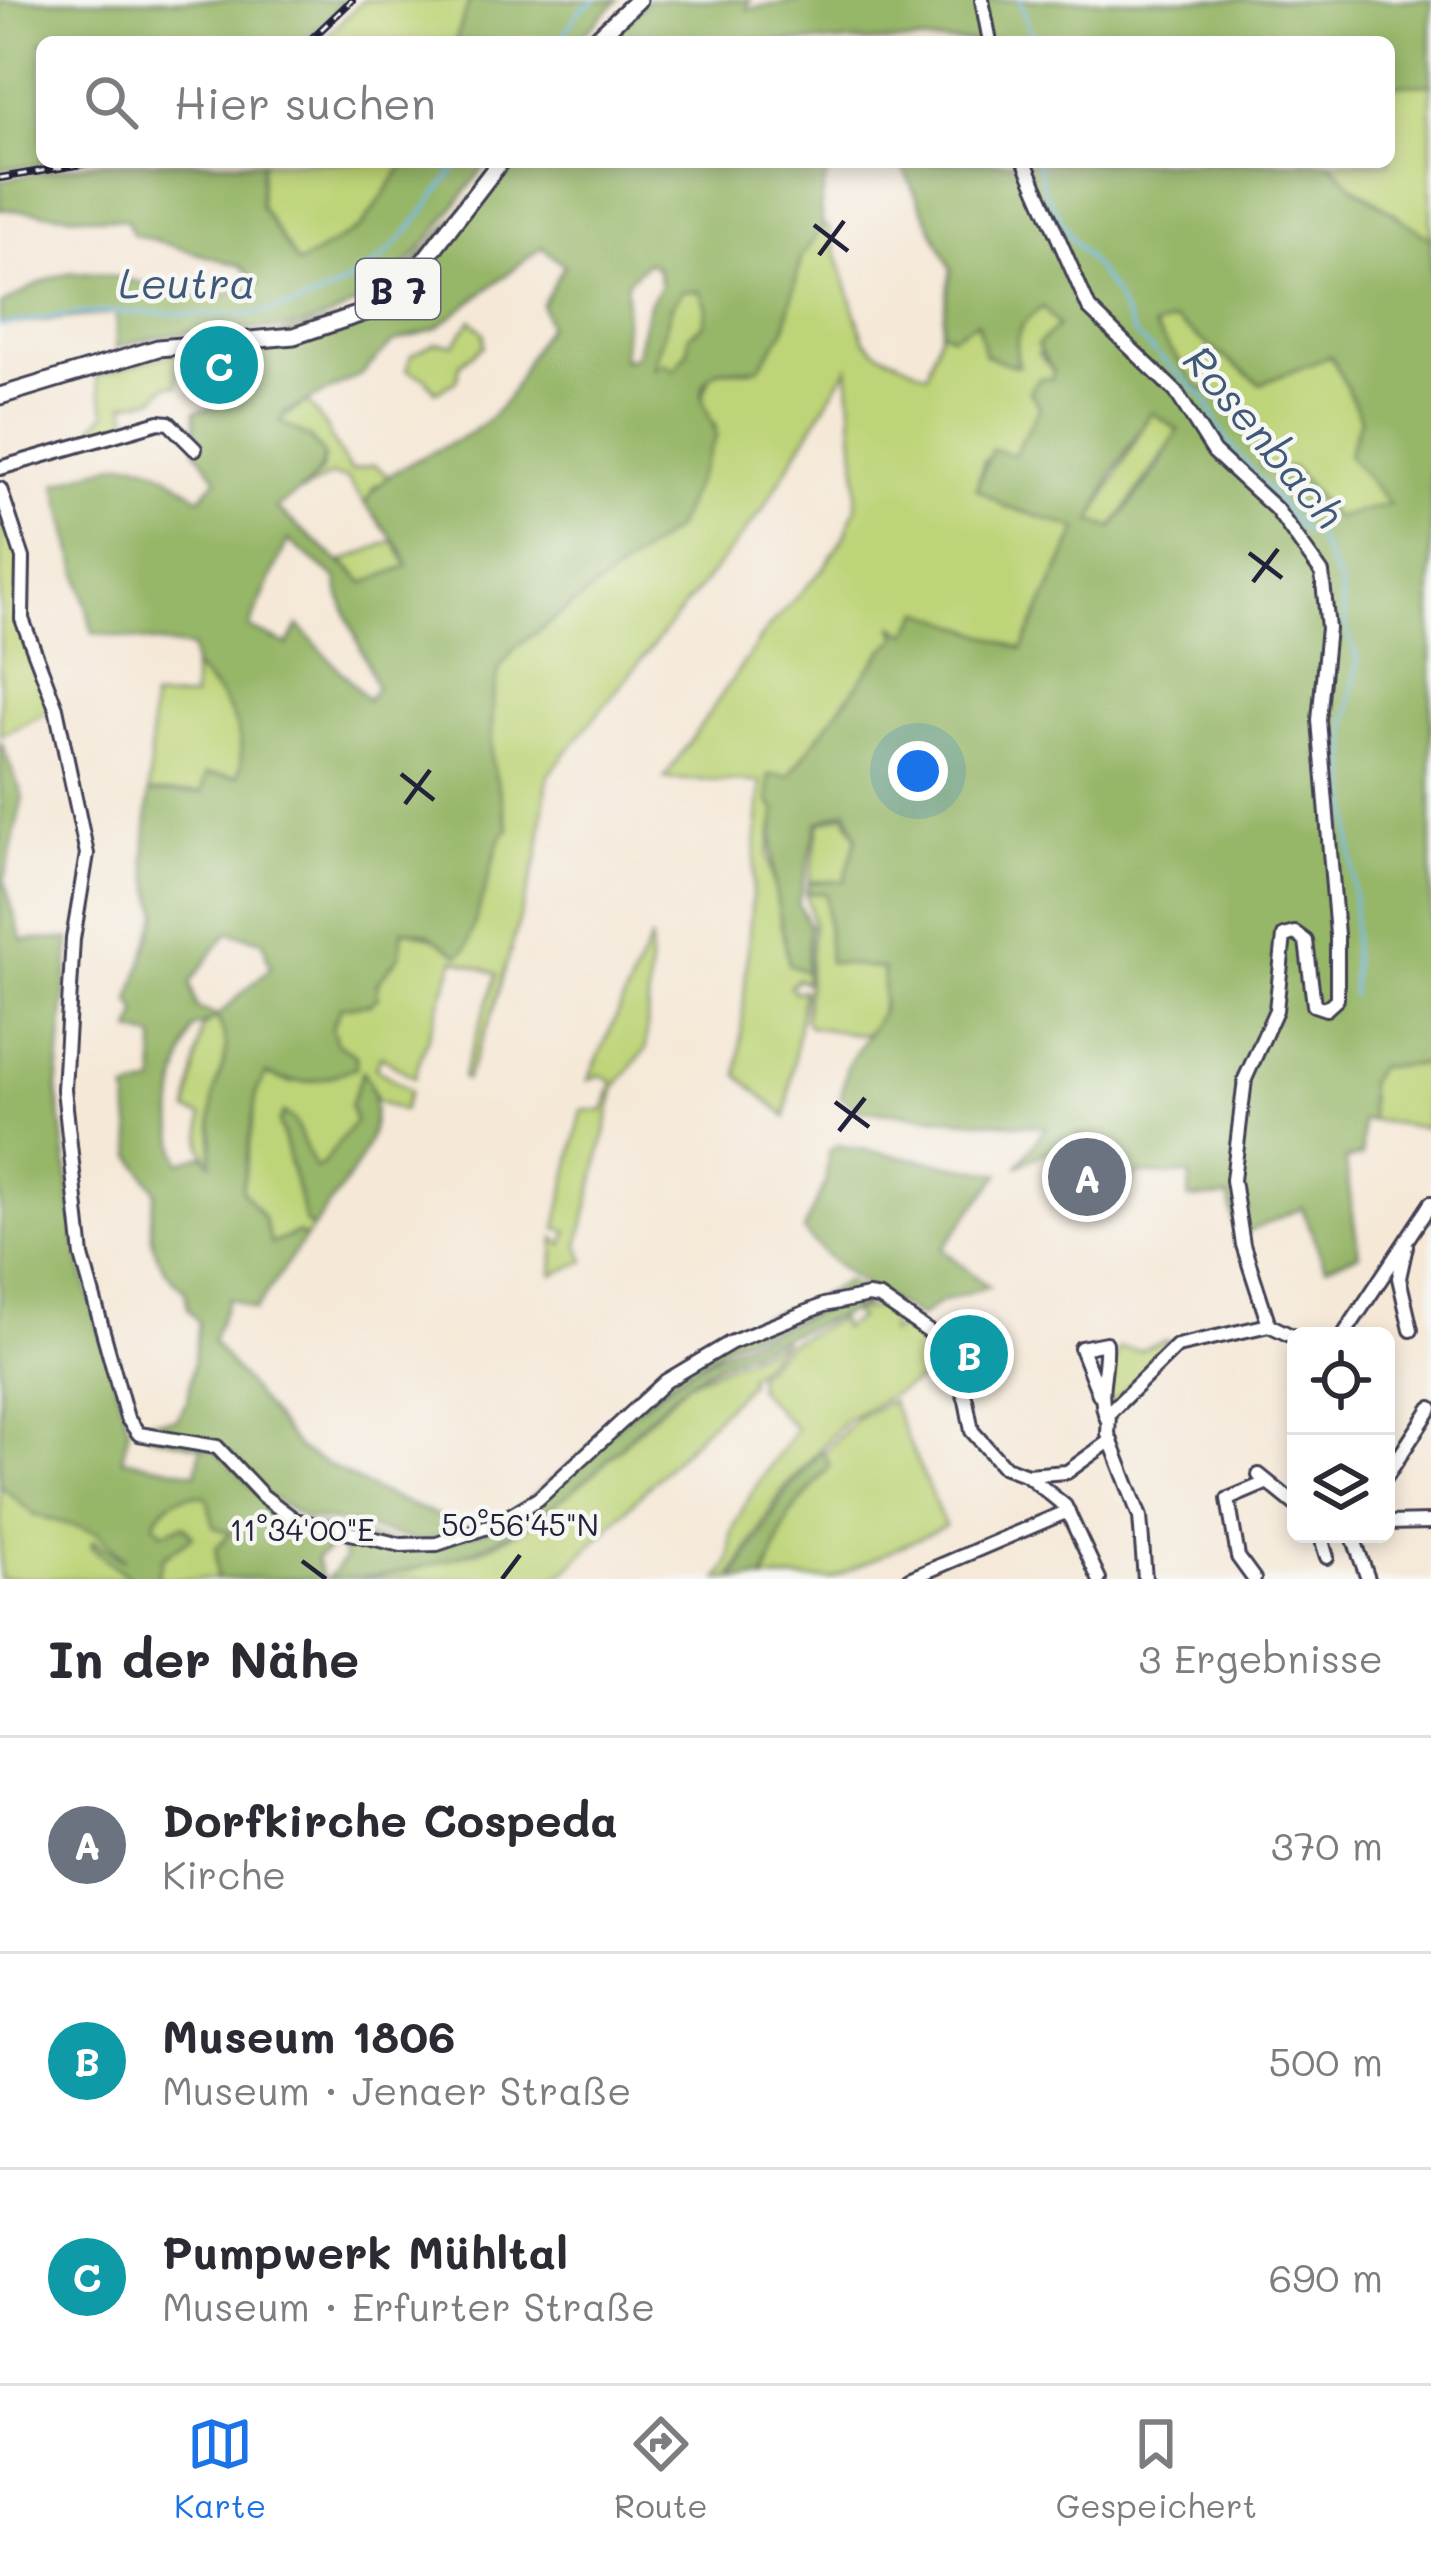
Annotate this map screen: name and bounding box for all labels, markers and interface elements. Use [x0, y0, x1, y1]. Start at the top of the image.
search box [36, 36, 1395, 168]
icon: search [78, 69, 144, 135]
text: Hier suchen [174, 73, 436, 131]
water label: Leutra [119, 255, 255, 310]
road number: B 7 [356, 259, 440, 319]
pin: C [180, 320, 258, 410]
water label: Rosenbach [1172, 333, 1358, 539]
your location [888, 741, 948, 801]
pin: A [1048, 1132, 1126, 1222]
pin: B [930, 1309, 1008, 1399]
map controls [1287, 1327, 1395, 1543]
button: locate [1287, 1327, 1395, 1435]
button: layers [1287, 1435, 1395, 1543]
text: 50°56'45"N [441, 1504, 599, 1544]
text: 11°34'00"E [230, 1509, 375, 1549]
text: In der Nähe [48, 1624, 359, 1691]
text: 3 Ergebnisse [1139, 1632, 1383, 1683]
text: Dorfkirche Cospeda [162, 1790, 618, 1848]
text: A [73, 1819, 101, 1870]
text: 370 m [1271, 1819, 1383, 1870]
text: Kirche [162, 1848, 286, 1899]
text: Museum 1806 [162, 2006, 455, 2064]
text: B [74, 2035, 100, 2086]
text: 500 m [1269, 2035, 1383, 2086]
text: Museum · Jenaer Straße [162, 2064, 631, 2115]
text: Pumpwerk Mühltal [162, 2222, 568, 2280]
text: C [73, 2251, 101, 2302]
text: 690 m [1269, 2251, 1383, 2302]
text: Museum · Erfurter Straße [162, 2280, 655, 2331]
tab: Karte [174, 2411, 266, 2526]
tab: Route [614, 2411, 708, 2526]
tab: Gespeichert [1056, 2411, 1257, 2526]

